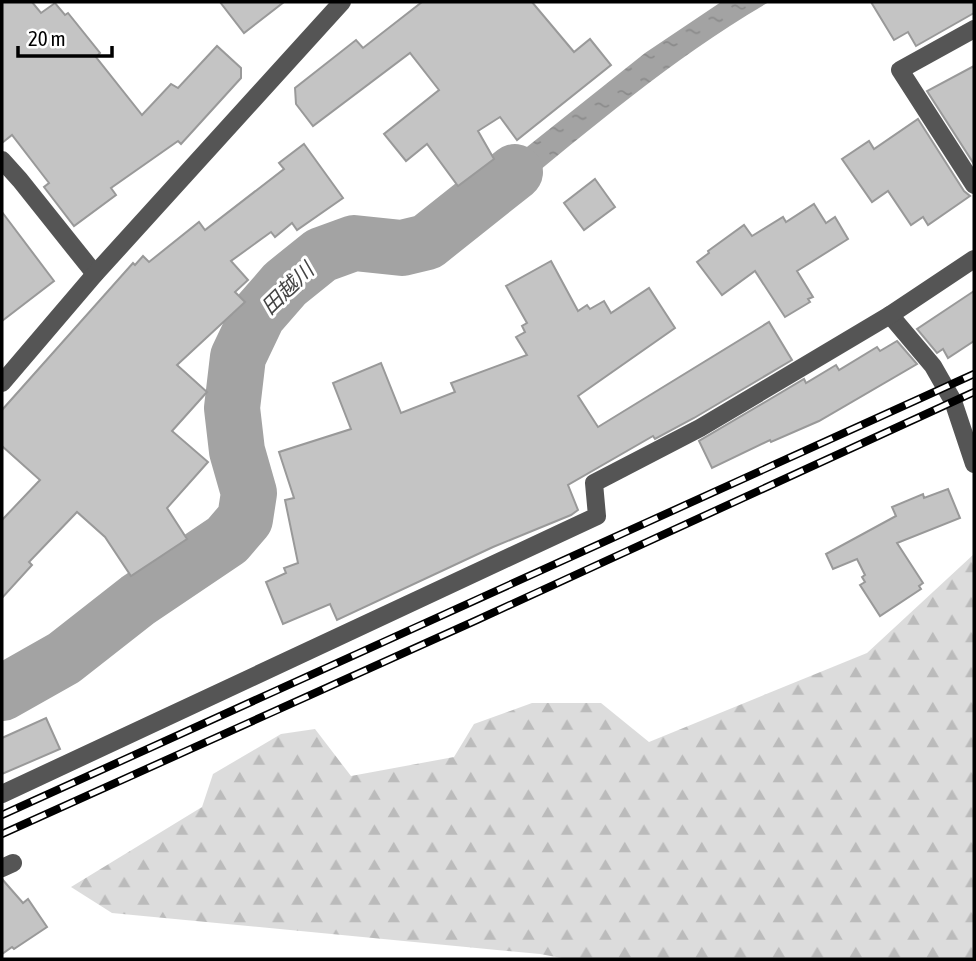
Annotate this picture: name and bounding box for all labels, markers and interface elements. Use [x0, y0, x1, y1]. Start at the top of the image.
scale bar [18, 14, 112, 58]
text: 20 m [28, 26, 66, 50]
water label: 田越川 [256, 256, 319, 319]

